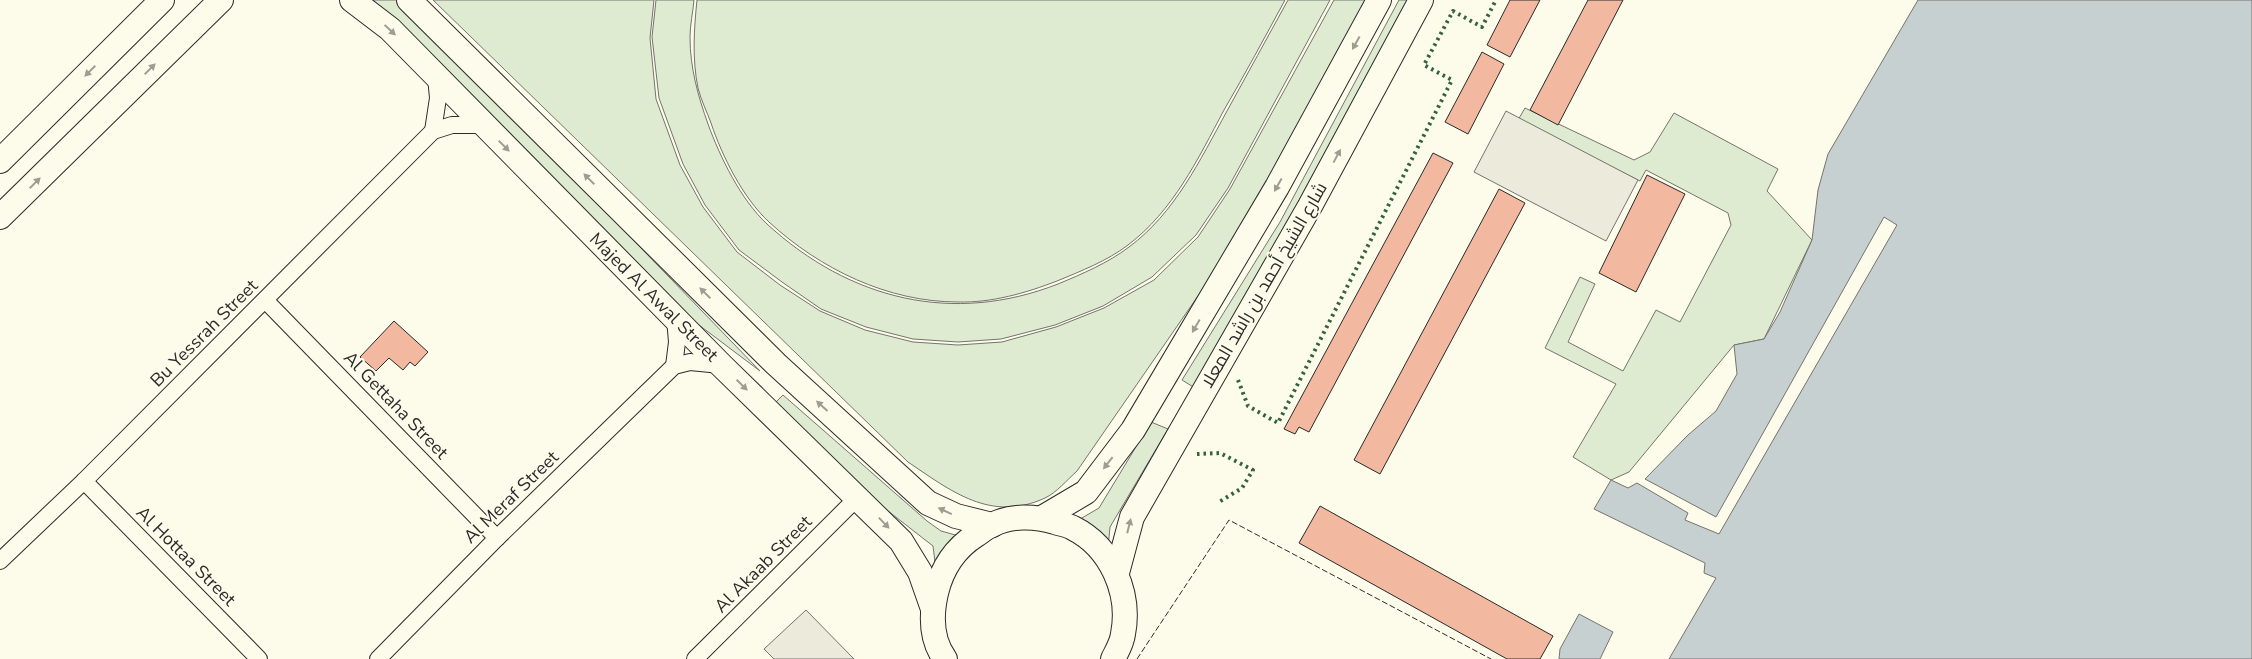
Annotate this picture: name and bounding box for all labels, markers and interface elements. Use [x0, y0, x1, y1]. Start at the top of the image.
one-way arrow [384, 24, 396, 36]
one-way arrow [1352, 36, 1360, 50]
one-way arrow [144, 63, 156, 75]
one-way arrow [84, 65, 96, 77]
one-way arrow [498, 140, 510, 152]
one-way arrow [1333, 149, 1341, 163]
one-way arrow [584, 173, 596, 185]
one-way arrow [28, 177, 40, 189]
street label: شارع الشيخ أحمد بن راشد المعلا [1195, 178, 1333, 392]
one-way arrow [1273, 179, 1282, 192]
street label: Majed Al Awal Street [584, 227, 724, 367]
street label: Bu Yessrah Street [145, 273, 264, 392]
one-way arrow [699, 287, 711, 299]
one-way arrow [1192, 318, 1200, 333]
street label: Al Gettaha Street [338, 346, 454, 465]
one-way arrow [736, 379, 748, 391]
one-way arrow [816, 400, 828, 412]
street label: Al Meraf Street [458, 445, 564, 549]
one-way arrow [1103, 456, 1114, 469]
street label: Al Hottaa Street [131, 501, 242, 612]
one-way arrow [938, 506, 952, 514]
street label: Al Akaab Street [709, 510, 817, 618]
one-way arrow [878, 517, 890, 529]
one-way arrow [1125, 519, 1133, 534]

